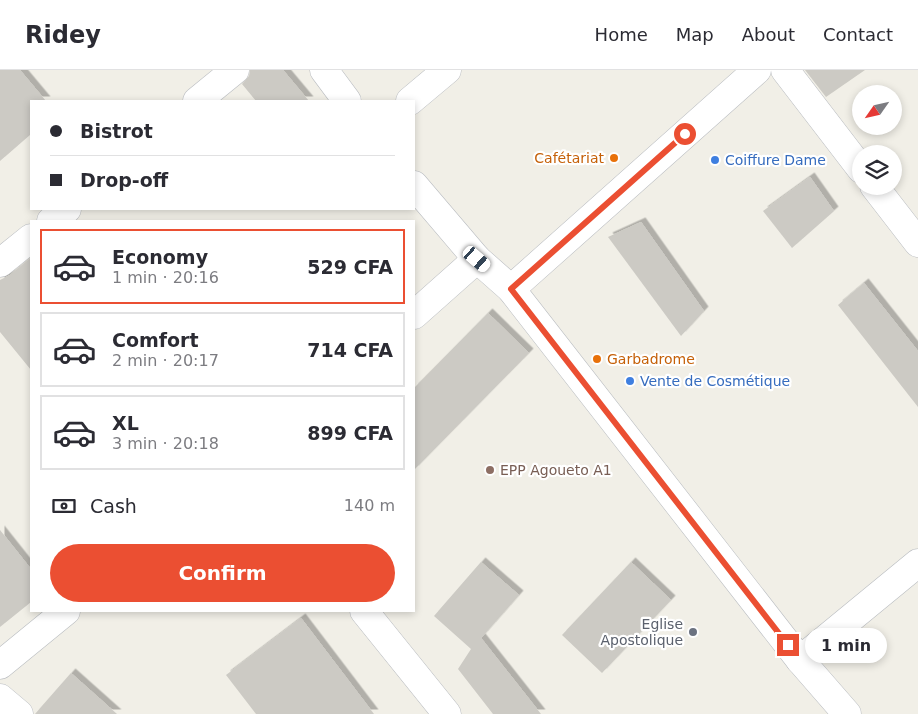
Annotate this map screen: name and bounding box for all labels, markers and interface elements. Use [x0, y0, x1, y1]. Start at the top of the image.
text: Ridey [25, 21, 101, 49]
text: Home [595, 24, 648, 45]
text: Map [676, 24, 714, 45]
text: About [742, 24, 795, 45]
text: Contact [823, 24, 893, 45]
north arrow [852, 85, 902, 135]
map controls [852, 85, 902, 195]
text: Bistrot [80, 120, 153, 142]
route start [674, 123, 696, 145]
button: layers [852, 145, 902, 195]
place label: Cafétariat [534, 150, 605, 166]
marker: Cafétariat [608, 152, 620, 164]
place label: Coiffure Dame [725, 152, 826, 168]
marker: Coiffure Dame [709, 154, 721, 166]
text: Drop-off [80, 169, 168, 191]
car [460, 243, 493, 275]
icon: car [52, 244, 97, 289]
text: Economy [112, 246, 208, 268]
text: 529 CFA [307, 256, 393, 278]
text: 1 min · 20:16 [112, 268, 219, 287]
icon: car [52, 327, 97, 372]
text: Comfort [112, 329, 199, 351]
text: 714 CFA [307, 339, 393, 361]
text: 2 min · 20:17 [112, 351, 219, 370]
place label: Garbadrome [607, 351, 695, 367]
marker: Garbadrome [591, 353, 603, 365]
place label: Vente de Cosmétique [640, 373, 790, 389]
marker: Vente de Cosmétique [624, 375, 636, 387]
icon: car [52, 410, 97, 455]
text: XL [112, 412, 139, 434]
text: 899 CFA [307, 422, 393, 444]
text: 3 min · 20:18 [112, 434, 219, 453]
place label: EPP Agoueto A1 [500, 462, 612, 478]
marker: EPP Agoueto A1 [484, 464, 496, 476]
icon: cash [50, 492, 78, 520]
text: Cash [90, 495, 137, 517]
text: 140 m [344, 496, 395, 515]
button: Confirm [50, 544, 395, 602]
place label: Eglise Apostolique [600, 616, 683, 648]
marker: Eglise Apostolique [687, 626, 699, 638]
callout: 1 min [806, 628, 888, 662]
route end [777, 634, 799, 656]
text: 1 min [821, 636, 871, 655]

